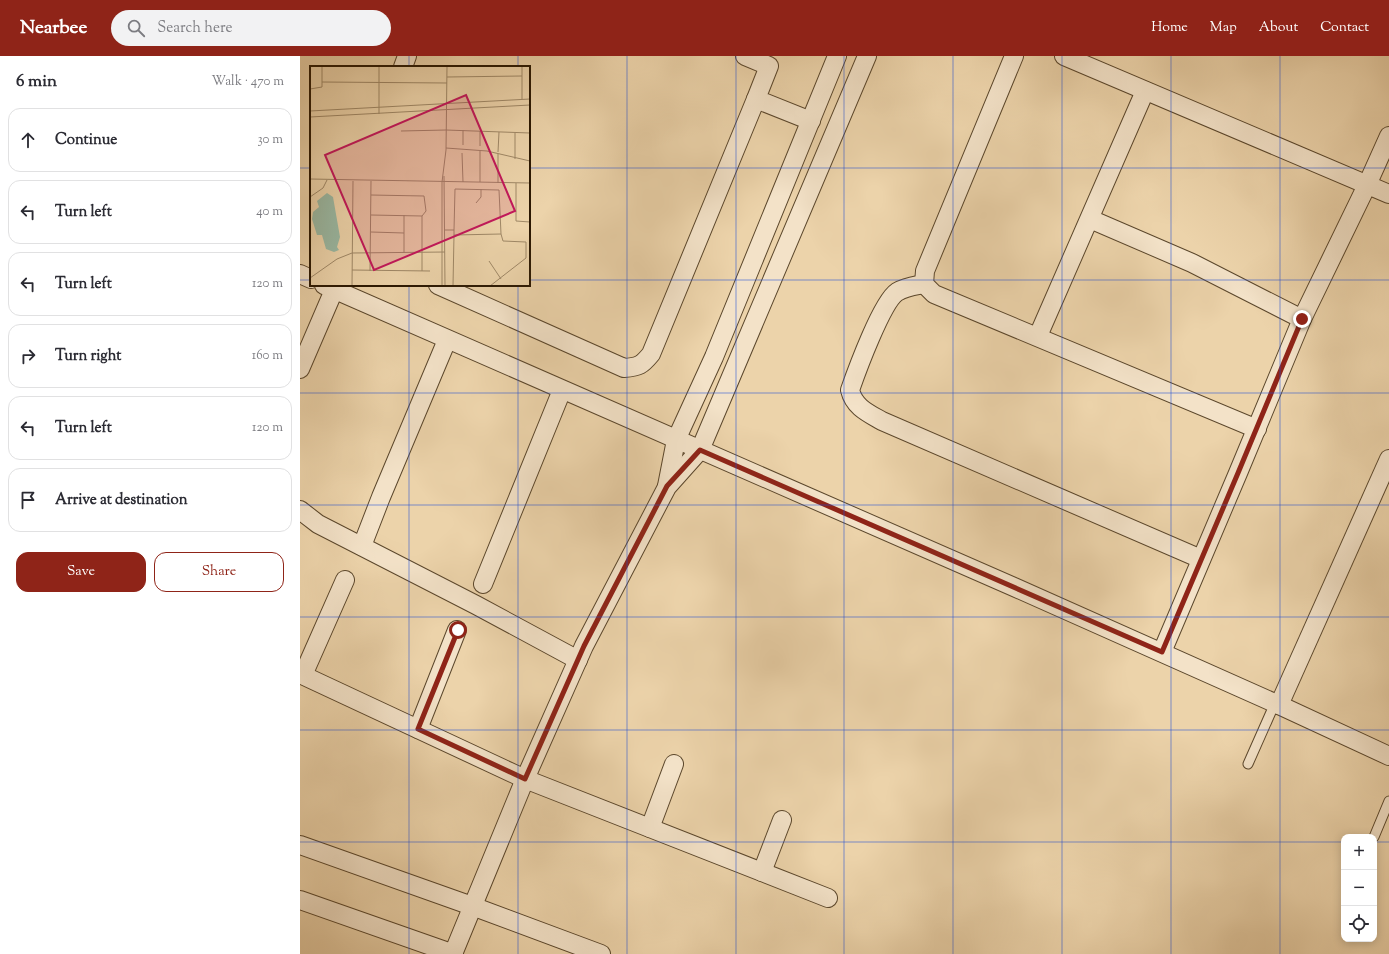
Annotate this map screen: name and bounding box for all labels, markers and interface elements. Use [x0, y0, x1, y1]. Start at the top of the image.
search box [111, 10, 391, 46]
text: Nearbee [20, 15, 87, 42]
icon: search [125, 17, 147, 39]
text: Search here [157, 18, 233, 39]
text: Home [1151, 18, 1188, 38]
text: Map [1210, 18, 1237, 38]
text: About [1259, 18, 1298, 38]
text: Contact [1320, 18, 1369, 38]
inset map [310, 66, 530, 286]
text: 6 min [16, 70, 57, 94]
text: Walk · 470 m [211, 73, 284, 91]
icon: ahead [17, 129, 39, 151]
text: Continue [55, 130, 117, 151]
text: 30 m [257, 131, 283, 149]
icon: left [17, 201, 39, 223]
text: Turn left [55, 202, 112, 223]
text: 40 m [256, 203, 283, 221]
icon: left [17, 273, 39, 295]
text: Turn left [55, 274, 112, 295]
text: 120 m [252, 275, 283, 293]
route end [1293, 310, 1311, 328]
icon: right [17, 345, 39, 367]
text: Turn right [55, 346, 121, 367]
text: 160 m [252, 347, 283, 365]
icon: left [17, 417, 39, 439]
text: Turn left [55, 418, 112, 439]
text: 120 m [252, 419, 283, 437]
icon: arrive [17, 489, 39, 511]
text: Arrive at destination [55, 490, 188, 511]
button: Save [16, 552, 146, 592]
button: Share [154, 552, 284, 592]
route start [449, 621, 467, 639]
map controls [1341, 834, 1377, 942]
button: + [1341, 834, 1377, 870]
button: − [1341, 870, 1377, 906]
button: locate [1341, 906, 1377, 942]

